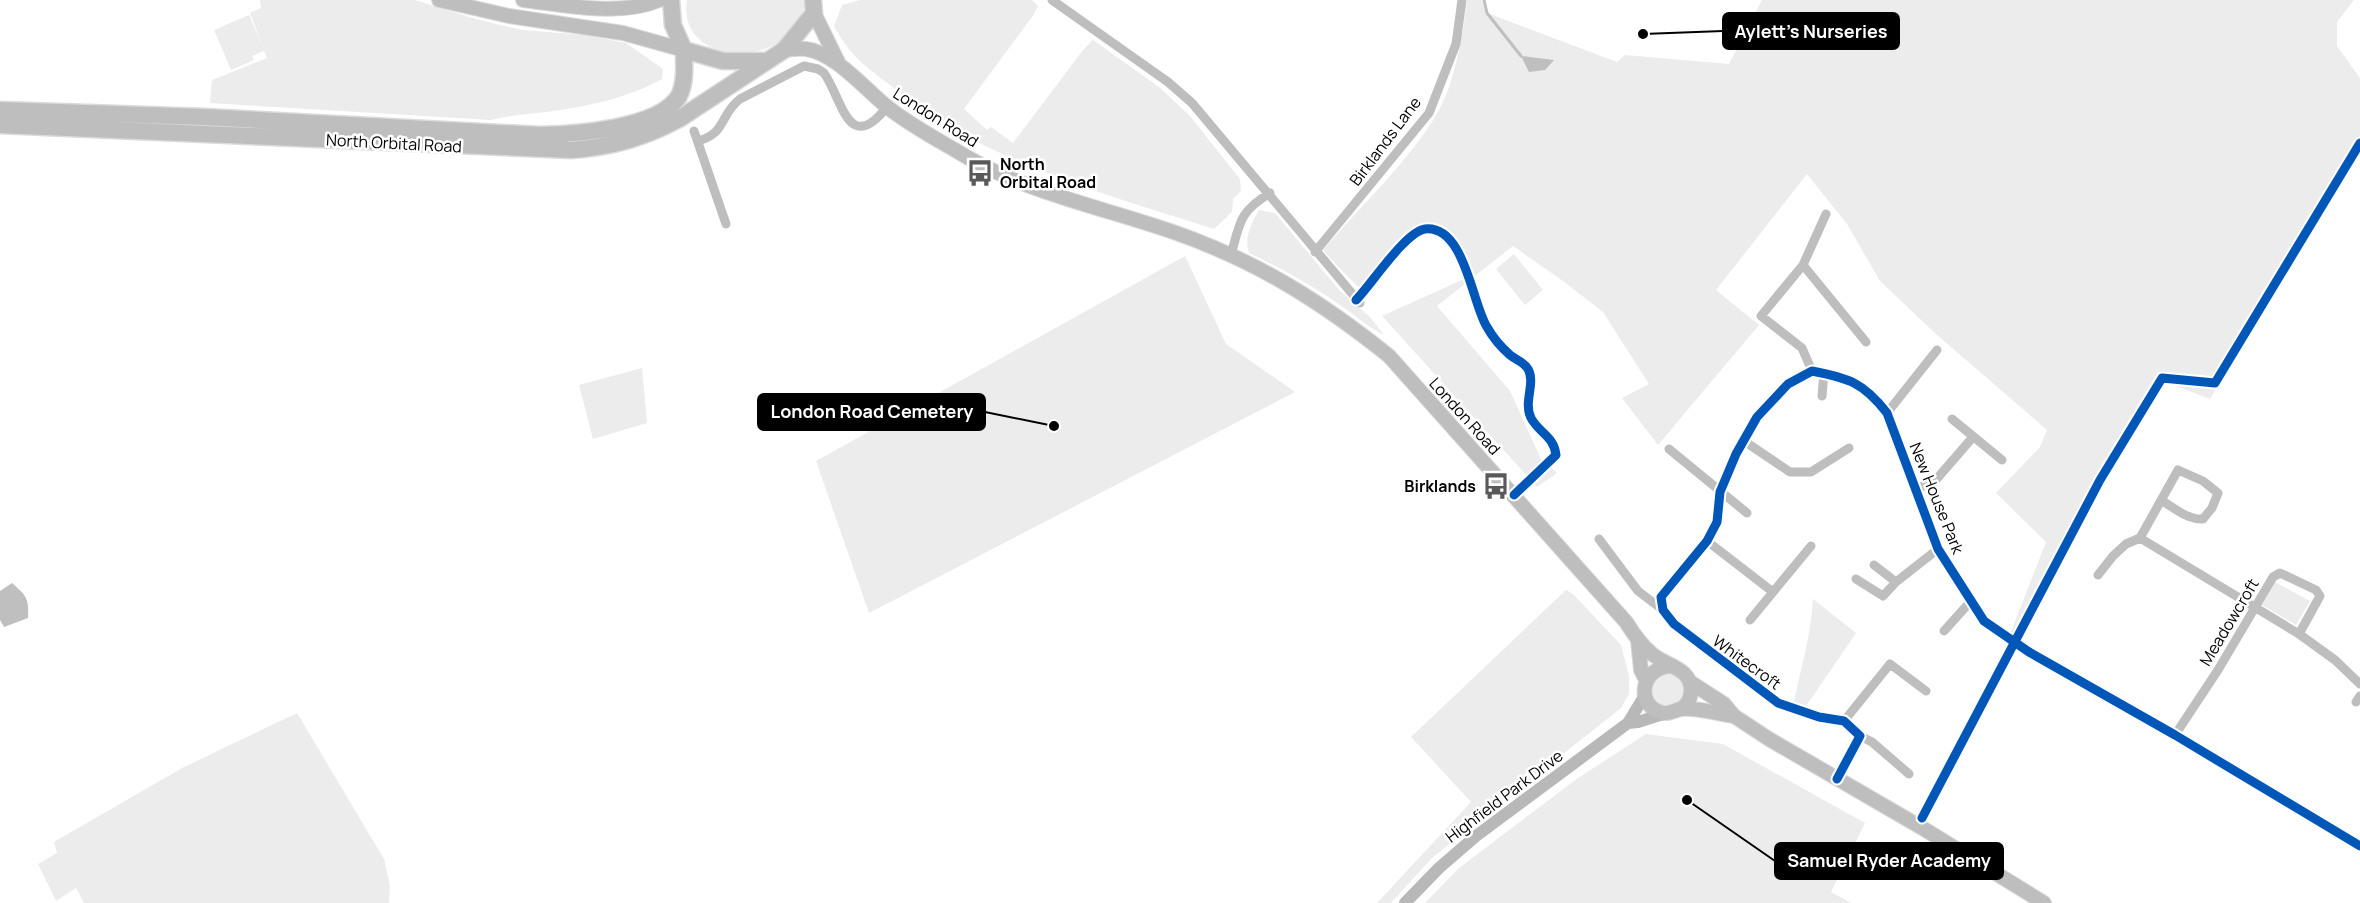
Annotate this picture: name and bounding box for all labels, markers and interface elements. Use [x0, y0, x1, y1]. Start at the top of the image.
callout: Aylett's Nurseries [1723, 13, 1899, 49]
text: Aylett's Nurseries [1734, 19, 1888, 43]
street label: London Road [889, 82, 983, 152]
street label: Birklands Lane [1344, 92, 1426, 190]
street label: North Orbital Road [326, 128, 462, 158]
place label: North Orbital Road [1000, 153, 1096, 193]
bus stop icon: North Orbital Road [965, 158, 995, 188]
street label: London Road [1424, 373, 1506, 459]
callout: London Road Cemetery [758, 394, 985, 430]
text: London Road Cemetery [771, 399, 973, 423]
street label: New House Park [1905, 439, 1970, 558]
bus stop icon: Birklands [1481, 471, 1511, 501]
place label: Birklands [1404, 475, 1476, 497]
street label: Meadowcroft [2194, 574, 2264, 670]
street label: Whitecroft [1708, 630, 1786, 694]
street label: Highfield Park Drive [1441, 745, 1567, 847]
callout: Samuel Ryder Academy [1775, 843, 2003, 879]
text: Samuel Ryder Academy [1787, 848, 1991, 872]

